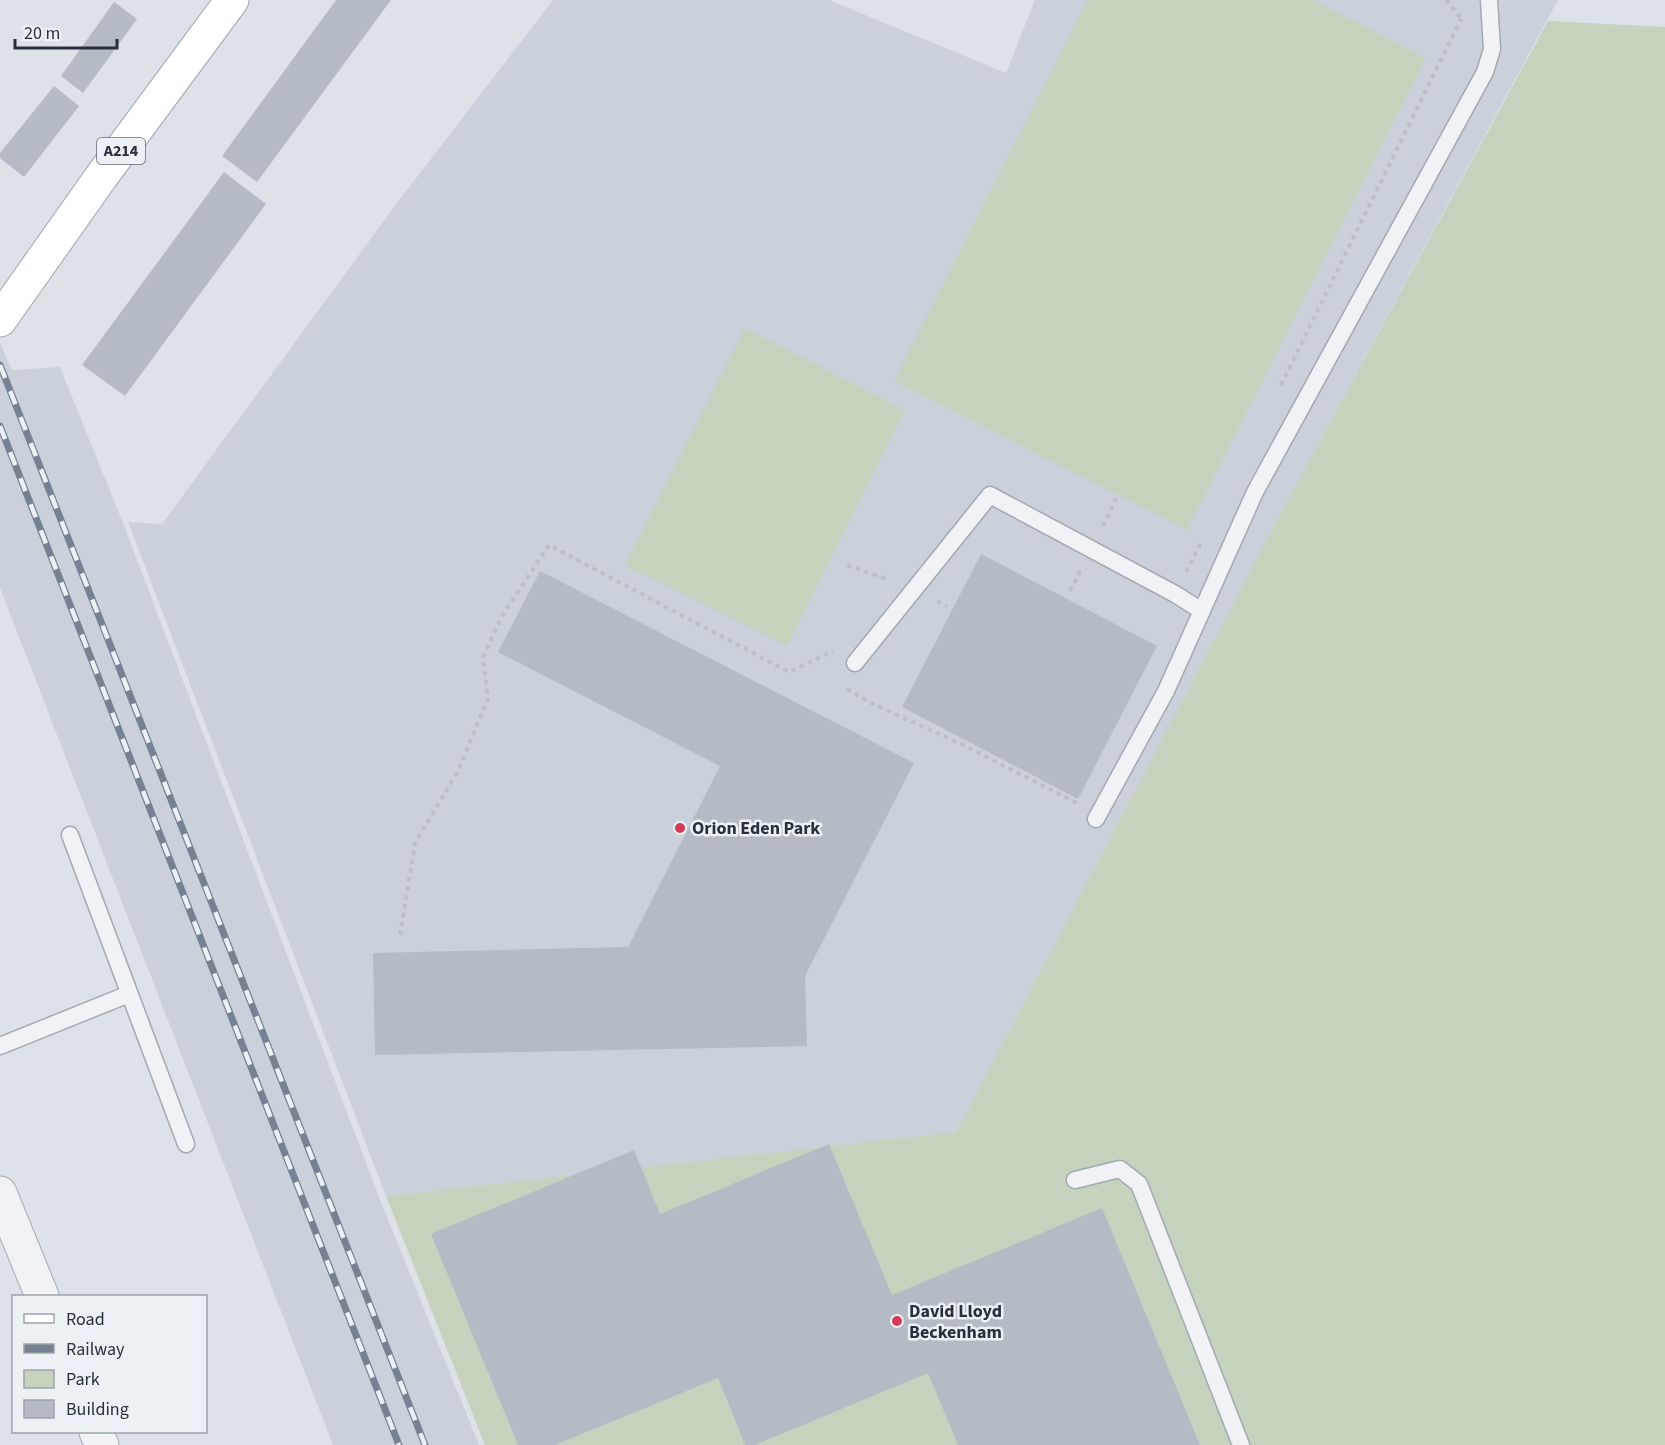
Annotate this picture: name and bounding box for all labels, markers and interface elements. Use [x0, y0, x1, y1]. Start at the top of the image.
scale bar [15, 12, 117, 50]
text: 20 m [24, 21, 60, 46]
road number: A214 [97, 138, 145, 164]
place label: Orion Eden Park [692, 816, 820, 841]
marker: Orion Eden Park [673, 821, 687, 835]
legend [12, 1295, 207, 1433]
place label: David Lloyd Beckenham [909, 1299, 1002, 1345]
text: Road [66, 1307, 105, 1332]
marker: David Lloyd Beckenham [890, 1314, 904, 1328]
text: Railway [66, 1337, 125, 1362]
text: Park [66, 1367, 100, 1392]
text: Building [66, 1397, 129, 1422]

